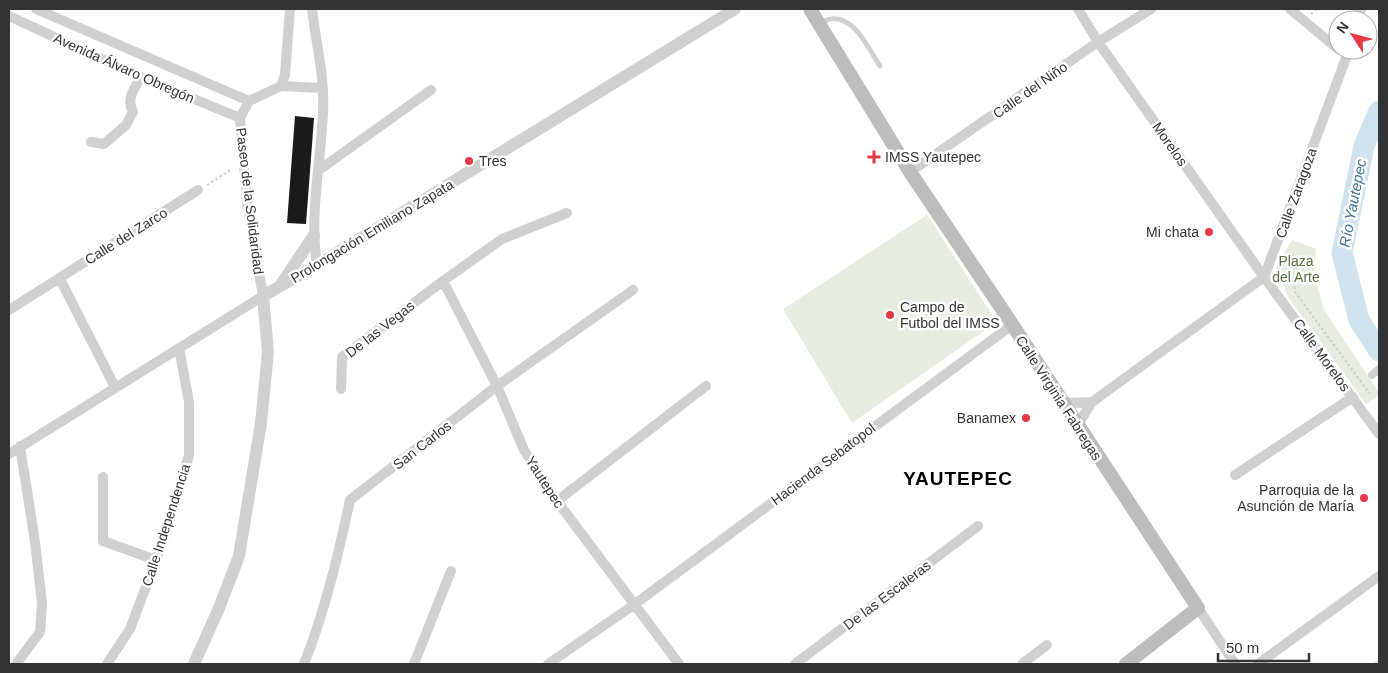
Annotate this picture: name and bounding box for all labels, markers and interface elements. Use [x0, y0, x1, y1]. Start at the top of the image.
north arrow [1328, 10, 1378, 60]
text: N [1333, 19, 1352, 36]
street label: Avenida Álvaro Obregón [51, 30, 197, 106]
street label: Calle del Niño [990, 58, 1070, 122]
street label: Morelos [1149, 119, 1191, 169]
street label: Paseo de la Solidaridad [233, 127, 267, 275]
street label: Calle Zaragoza [1272, 145, 1320, 240]
place label: IMSS Yautepec [885, 149, 981, 165]
marker: IMSS Yautepec [867, 150, 881, 164]
place label: Tres [479, 153, 506, 169]
marker: Tres [463, 155, 475, 167]
water label: Río Yautepec [1336, 157, 1369, 248]
street label: Prolongación Emiliano Zapata [288, 176, 456, 286]
street label: Calle del Zarco [82, 204, 170, 268]
place label: Mi chata [1146, 224, 1199, 240]
marker: Mi chata [1203, 226, 1215, 238]
park label: Plaza del Arte [1272, 253, 1320, 285]
street label: De las Vegas [343, 297, 417, 361]
place label: Campo de Futbol del IMSS [900, 299, 1000, 331]
marker: Campo de Futbol del IMSS [884, 309, 896, 321]
street label: Calle Morelos [1290, 316, 1354, 394]
street label: Calle Virginia Fabregas [1013, 333, 1105, 463]
place label: Banamex [957, 410, 1016, 426]
marker: Banamex [1020, 412, 1032, 424]
street label: San Carlos [390, 417, 454, 473]
street label: Hacienda Sebatopol [768, 420, 878, 508]
street label: Yautepec [522, 453, 568, 511]
street label: Calle Independencia [139, 462, 193, 588]
district label: YAUTEPEC [903, 468, 1013, 489]
place label: Parroquia de la Asunción de María [1237, 482, 1354, 514]
marker: Parroquia de la Asunción de María [1358, 492, 1370, 504]
street label: De las Escaleras [840, 557, 934, 633]
scale bar [1218, 630, 1309, 662]
text: 50 m [1226, 639, 1259, 656]

